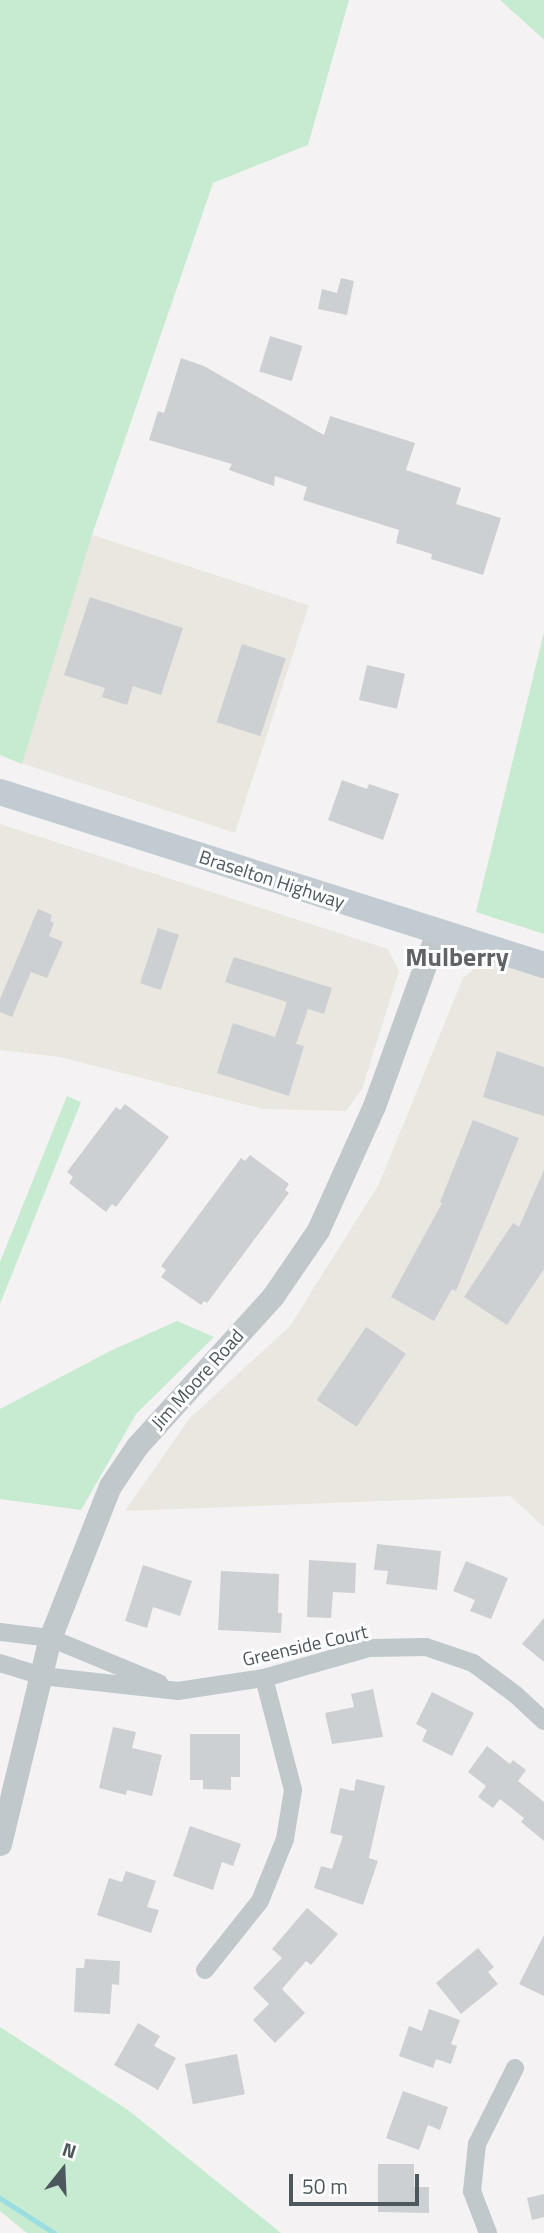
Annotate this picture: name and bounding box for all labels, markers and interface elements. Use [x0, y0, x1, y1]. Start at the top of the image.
street label: Braselton Highway [196, 845, 348, 913]
district label: Mulberry [405, 941, 509, 973]
street label: Jim Moore Road [146, 1324, 248, 1434]
street label: Greenside Court [240, 1620, 370, 1670]
text: N [59, 2134, 80, 2165]
north arrow [28, 2135, 98, 2205]
scale bar [292, 2160, 421, 2204]
text: 50 m [302, 2170, 348, 2202]

